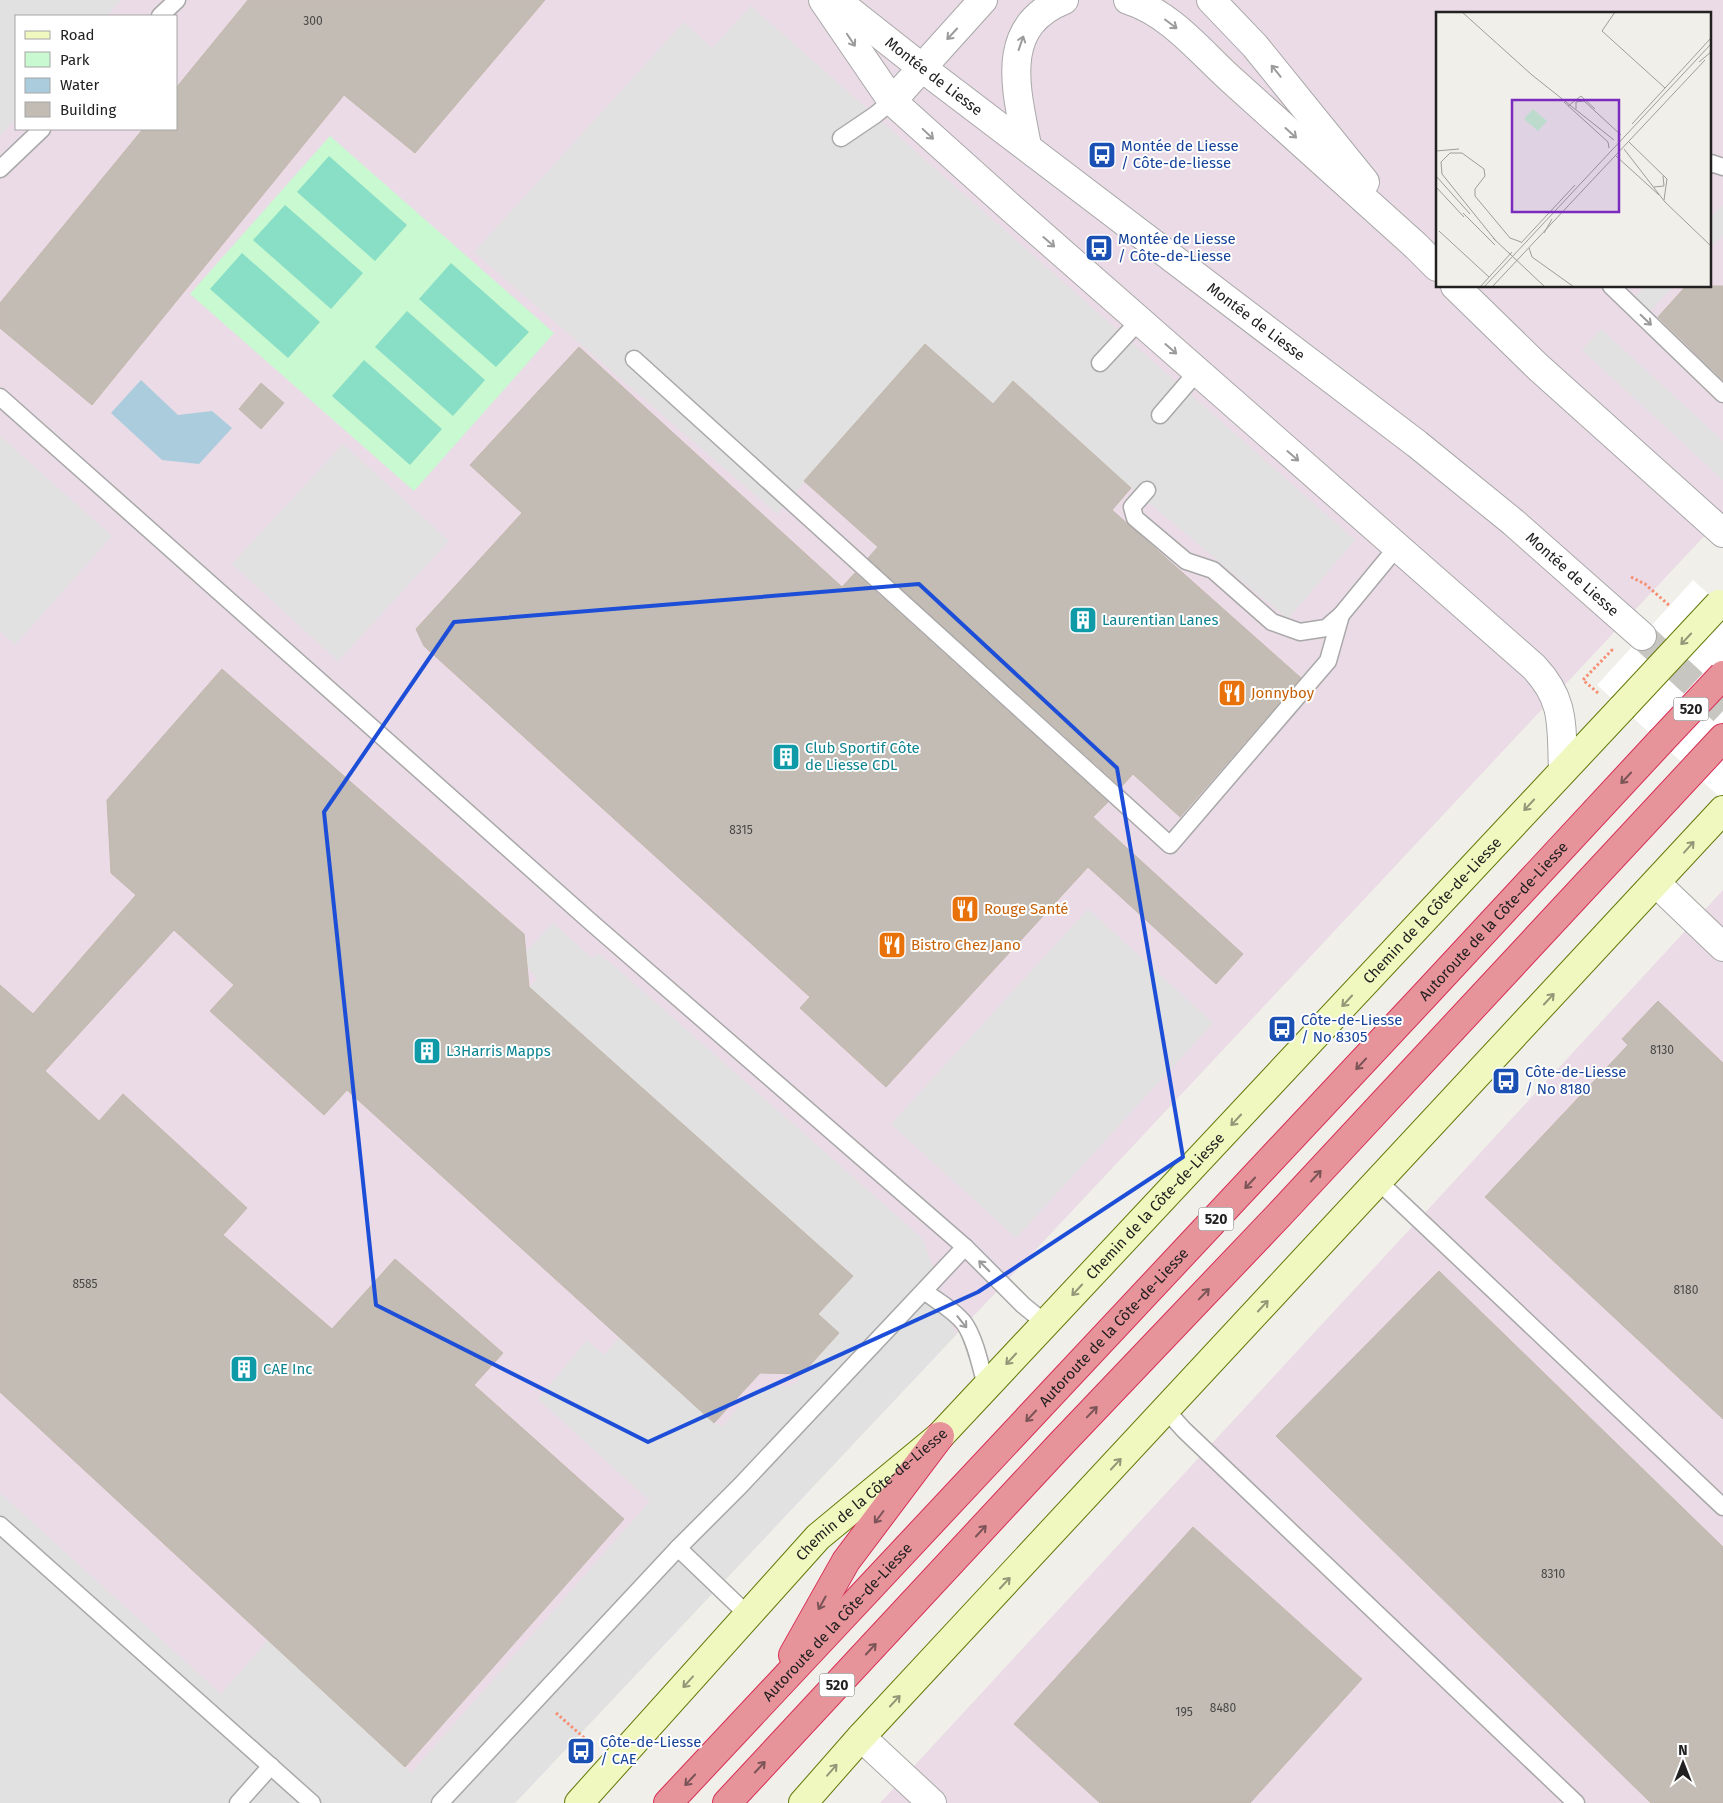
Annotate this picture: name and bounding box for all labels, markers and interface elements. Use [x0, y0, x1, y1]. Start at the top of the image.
inset map [1436, 12, 1710, 288]
house number: 300 [303, 14, 323, 28]
legend [15, 15, 178, 130]
one-way arrow [1164, 19, 1178, 29]
text: Road [60, 26, 95, 44]
one-way arrow [946, 28, 958, 40]
one-way arrow [846, 33, 856, 47]
street label: Montée de Liesse [882, 33, 986, 119]
one-way arrow [1017, 36, 1026, 51]
text: Park [60, 51, 90, 69]
one-way arrow [1271, 65, 1282, 78]
text: Water [60, 76, 99, 94]
text: Building [60, 101, 116, 119]
one-way arrow [1284, 127, 1297, 139]
one-way arrow [921, 128, 934, 140]
place label: Montée de Liesse / Côte-de-liesse [1121, 137, 1239, 172]
bus stop icon: Montée de Liesse / Côte-de-liesse [1087, 140, 1117, 170]
place label: Montée de Liesse / Côte-de-Liesse [1118, 230, 1236, 265]
bus stop icon: Montée de Liesse / Côte-de-Liesse [1084, 233, 1114, 263]
one-way arrow [1042, 236, 1055, 247]
street label: Montée de Liesse [1204, 279, 1308, 364]
one-way arrow [1640, 314, 1652, 326]
one-way arrow [1165, 343, 1178, 355]
one-way arrow [1287, 450, 1300, 462]
street label: Montée de Liesse [1522, 529, 1622, 620]
building icon: Laurentian Lanes [1068, 605, 1098, 635]
place label: Laurentian Lanes [1102, 611, 1219, 629]
one-way arrow [1680, 633, 1692, 646]
restaurant icon: Jonnyboy [1217, 678, 1247, 708]
place label: Jonnyboy [1251, 684, 1315, 702]
road number: 520 [1674, 698, 1708, 721]
place label: Club Sportif Côte de Liesse CDL [805, 739, 920, 774]
building icon: Club Sportif Côte de Liesse CDL [771, 742, 801, 772]
one-way arrow [1620, 772, 1632, 785]
one-way arrow [1523, 799, 1535, 812]
house number: 8315 [729, 823, 753, 837]
street label: Chemin de la Côte-de-Liesse [1359, 834, 1505, 988]
street label: Autoroute de la Côte-de-Liesse [1415, 838, 1572, 1004]
one-way arrow [1683, 841, 1695, 854]
restaurant icon: Rouge Santé [950, 894, 980, 924]
place label: Rouge Santé [984, 900, 1069, 918]
restaurant icon: Bistro Chez Jano [877, 930, 907, 960]
place label: Bistro Chez Jano [911, 936, 1021, 954]
one-way arrow [1543, 992, 1555, 1005]
one-way arrow [1341, 994, 1353, 1007]
place label: Côte-de-Liesse / No 8305 [1301, 1011, 1402, 1046]
bus stop icon: Côte-de-Liesse / No 8305 [1267, 1014, 1297, 1044]
building icon: L3Harris Mapps [412, 1036, 442, 1066]
place label: L3Harris Mapps [446, 1042, 551, 1060]
house number: 8130 [1650, 1043, 1674, 1057]
one-way arrow [1355, 1058, 1367, 1070]
place label: Côte-de-Liesse / No 8180 [1525, 1063, 1626, 1098]
bus stop icon: Côte-de-Liesse / No 8180 [1491, 1066, 1521, 1096]
one-way arrow [1230, 1113, 1242, 1126]
street label: Chemin de la Côte-de-Liesse [1082, 1129, 1228, 1283]
one-way arrow [1309, 1170, 1321, 1183]
one-way arrow [1244, 1176, 1256, 1189]
road number: 520 [1198, 1208, 1234, 1230]
street label: Autoroute de la Côte-de-Liesse [1035, 1244, 1192, 1410]
one-way arrow [977, 1260, 990, 1272]
house number: 8585 [72, 1277, 98, 1291]
one-way arrow [1071, 1283, 1083, 1296]
house number: 8180 [1674, 1283, 1699, 1297]
one-way arrow [1198, 1288, 1210, 1301]
one-way arrow [1257, 1300, 1268, 1313]
one-way arrow [956, 1315, 967, 1328]
one-way arrow [1005, 1353, 1017, 1365]
building icon: CAE Inc [229, 1354, 259, 1384]
place label: CAE Inc [263, 1360, 312, 1378]
one-way arrow [1086, 1406, 1098, 1418]
one-way arrow [1025, 1410, 1037, 1422]
street label: Chemin de la Côte-de-Liesse [792, 1425, 951, 1564]
one-way arrow [1110, 1457, 1122, 1470]
one-way arrow [874, 1510, 884, 1524]
one-way arrow [975, 1524, 987, 1537]
street label: Autoroute de la Côte-de-Liesse [759, 1539, 916, 1705]
house number: 8310 [1541, 1567, 1565, 1581]
one-way arrow [999, 1576, 1011, 1589]
one-way arrow [817, 1596, 827, 1611]
one-way arrow [865, 1643, 877, 1655]
road number: 520 [820, 1674, 854, 1696]
one-way arrow [682, 1676, 693, 1689]
one-way arrow [889, 1695, 901, 1708]
house number: 8480 [1210, 1701, 1236, 1715]
house number: 195 [1175, 1705, 1193, 1719]
place label: Côte-de-Liesse / CAE [600, 1733, 701, 1768]
bus stop icon: Côte-de-Liesse / CAE [566, 1736, 596, 1766]
north arrow [1658, 1738, 1708, 1788]
text: N [1678, 1742, 1688, 1759]
one-way arrow [754, 1761, 766, 1774]
one-way arrow [827, 1764, 838, 1777]
one-way arrow [684, 1773, 696, 1786]

